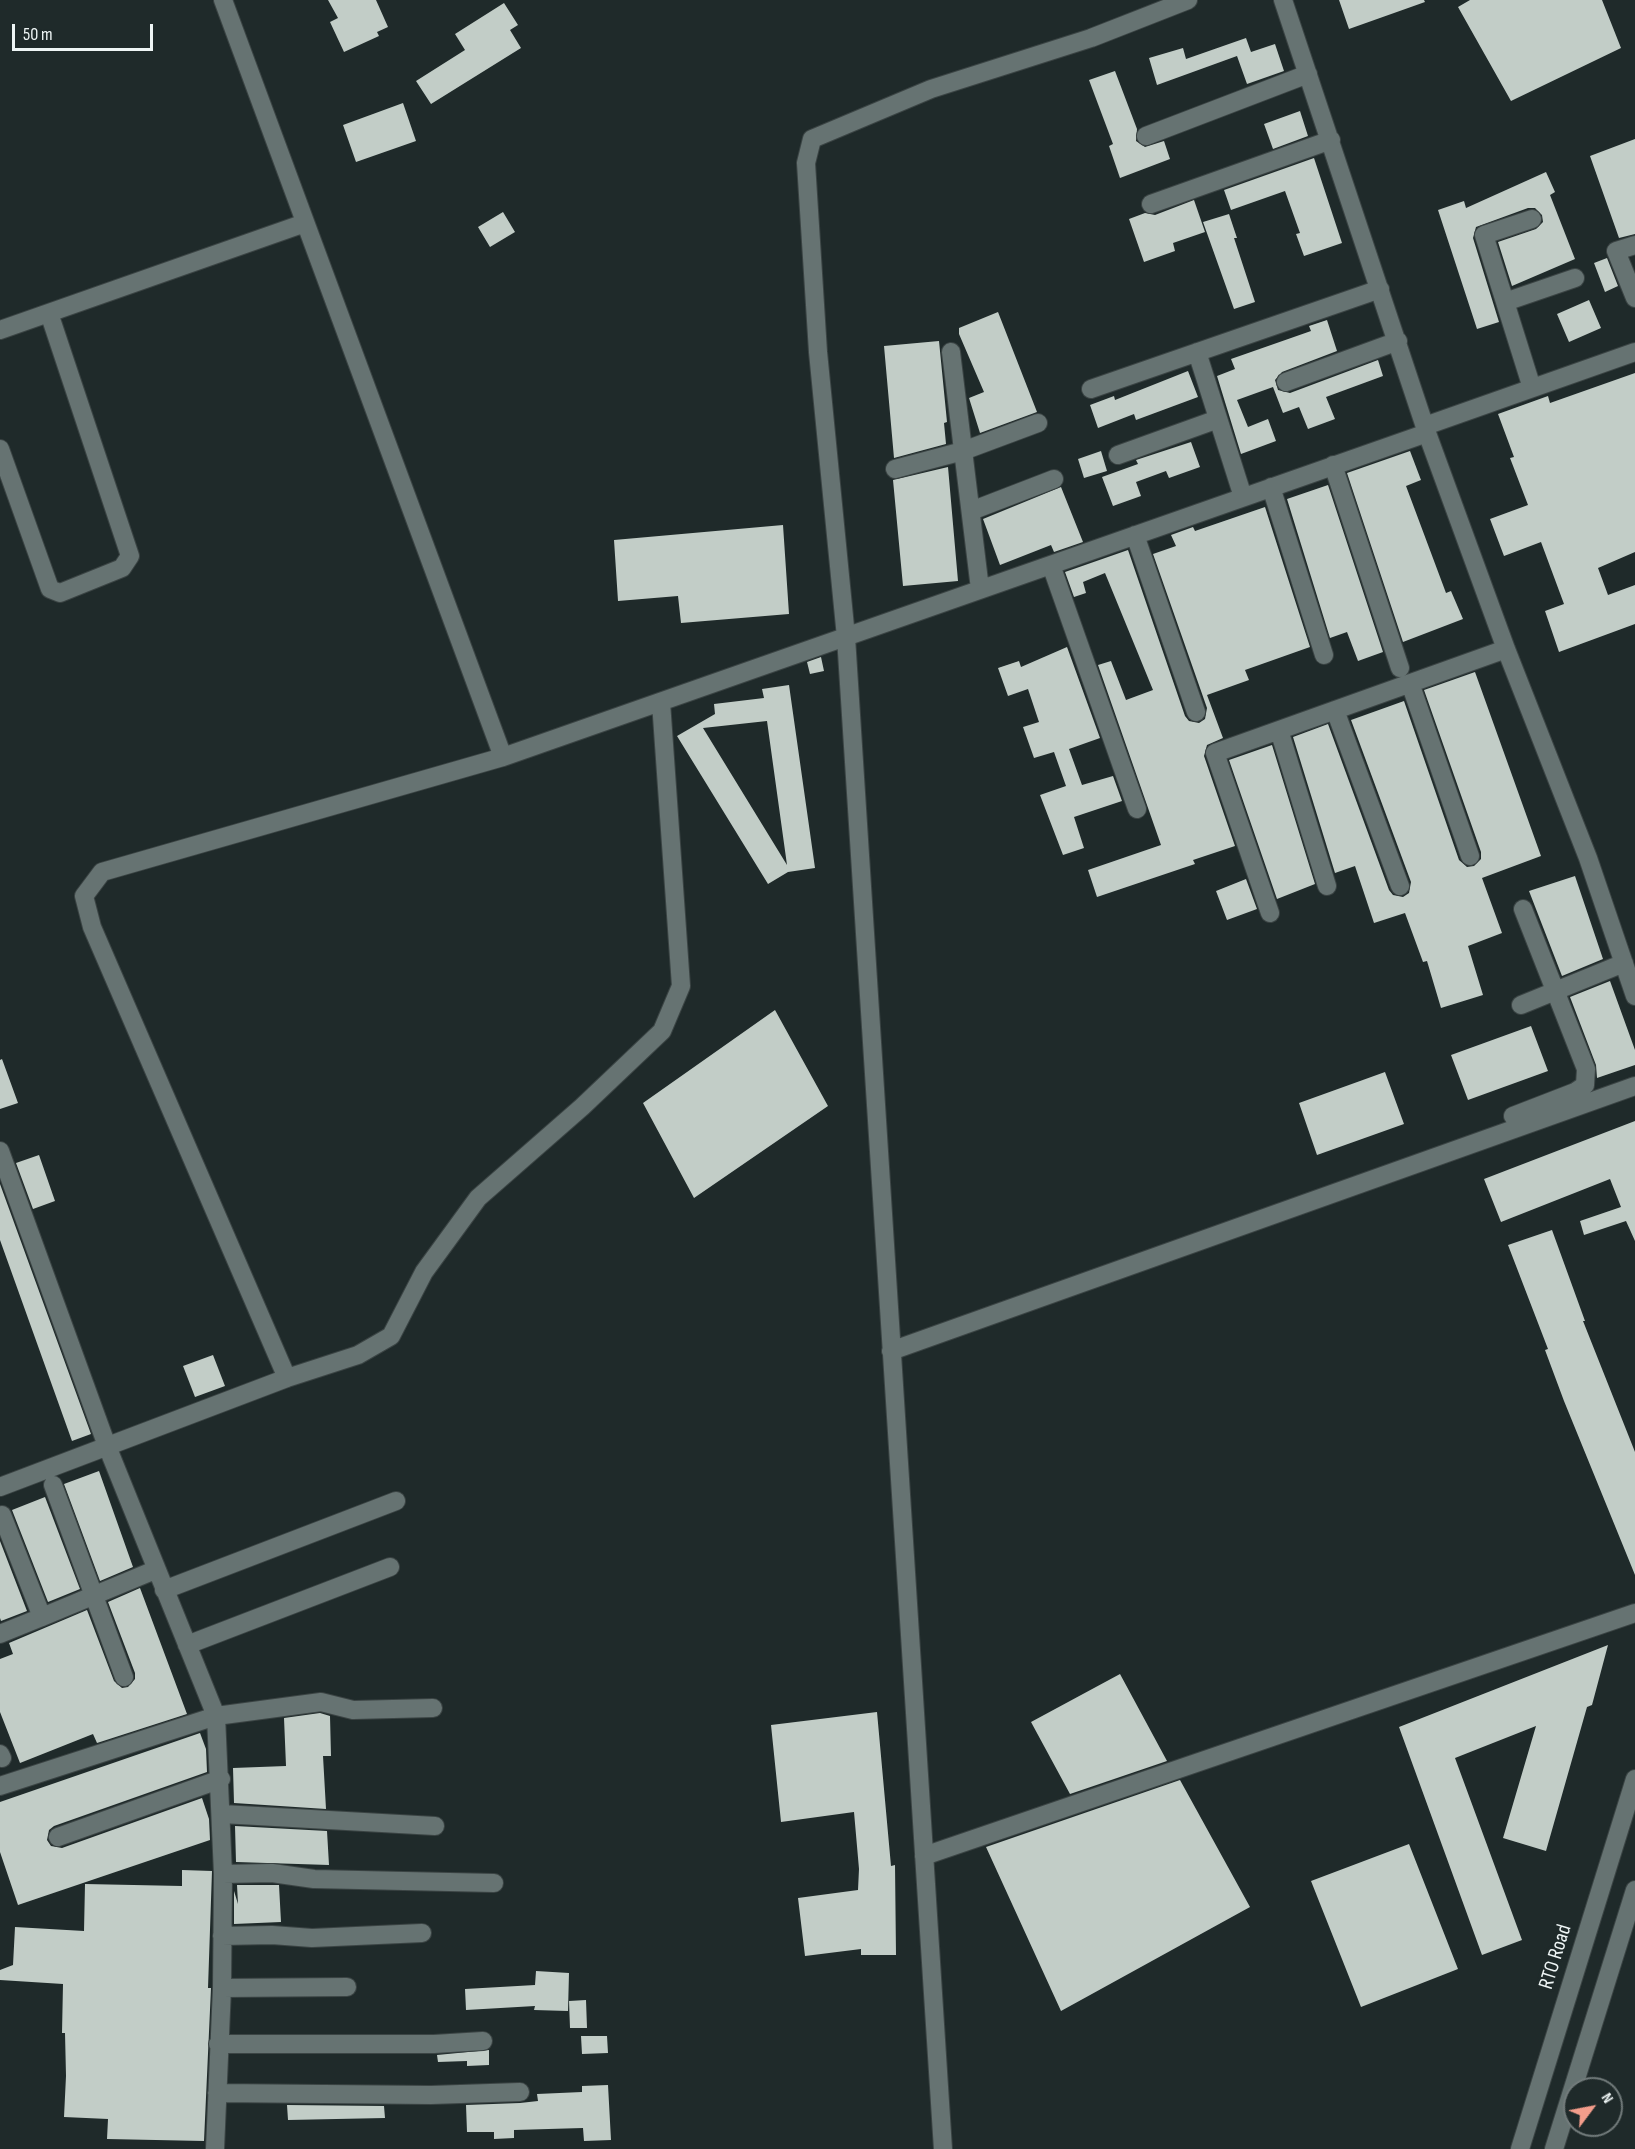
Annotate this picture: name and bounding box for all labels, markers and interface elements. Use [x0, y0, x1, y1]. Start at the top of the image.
scale bar [15, 12, 156, 50]
text: 50 m [23, 24, 53, 45]
street label: RTO Road [1534, 1922, 1578, 1992]
north arrow [1563, 2077, 1623, 2137]
text: N [1597, 2090, 1617, 2107]

